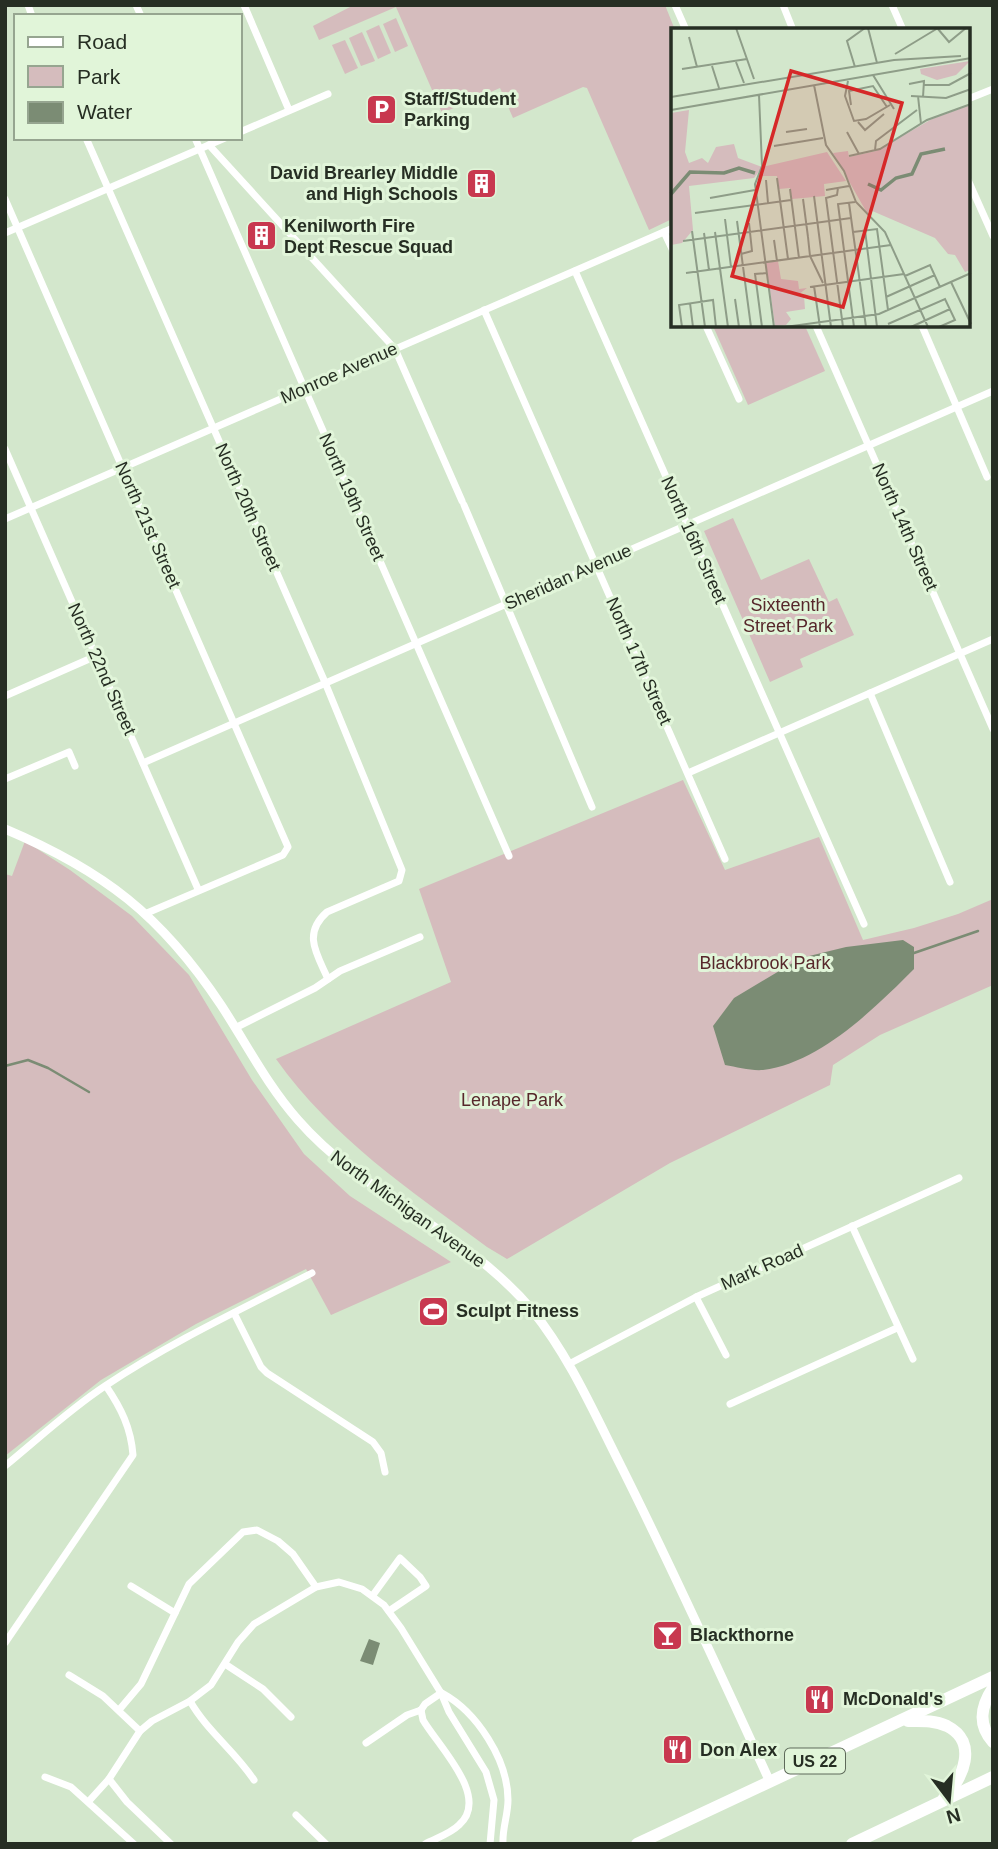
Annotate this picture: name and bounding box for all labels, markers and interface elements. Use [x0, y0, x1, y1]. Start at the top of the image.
legend [14, 14, 242, 140]
inset map [671, 28, 970, 327]
text: Road [77, 30, 127, 53]
text: Park [77, 65, 121, 88]
place label: Staff/Student Parking [404, 89, 516, 130]
parking icon: Staff/Student Parking [364, 92, 398, 126]
text: Water [77, 100, 132, 123]
place label: David Brearley Middle and High Schools [270, 163, 458, 204]
building icon: David Brearley Middle and High Schools [464, 166, 498, 200]
place label: Kenilworth Fire Dept Rescue Squad [284, 216, 453, 257]
building icon: Kenilworth Fire Dept Rescue Squad [244, 219, 278, 253]
street label: Monroe Avenue [277, 338, 401, 408]
street label: North 19th Street [315, 430, 389, 564]
street label: North 20th Street [211, 440, 285, 574]
street label: North 21st Street [111, 459, 185, 591]
street label: North 14th Street [868, 460, 942, 594]
street label: North 16th Street [657, 473, 731, 607]
street label: Sheridan Avenue [501, 540, 635, 614]
street label: North 17th Street [602, 594, 676, 728]
park label: Sixteenth Street Park [743, 595, 834, 636]
street label: North 22nd Street [64, 600, 140, 738]
park label: Blackbrook Park [699, 953, 832, 973]
park label: Lenape Park [461, 1090, 564, 1110]
street label: North Michigan Avenue [327, 1146, 489, 1272]
street label: Mark Road [718, 1240, 806, 1294]
sports icon: Sculpt Fitness [416, 1294, 450, 1328]
place label: Sculpt Fitness [456, 1301, 579, 1321]
bar icon: Blackthorne [650, 1618, 684, 1652]
place label: Blackthorne [690, 1625, 794, 1645]
restaurant icon: McDonald's [803, 1682, 837, 1716]
place label: McDonald's [843, 1689, 943, 1709]
restaurant icon: Don Alex [660, 1733, 694, 1767]
place label: Don Alex [700, 1740, 777, 1760]
road number: US 22 [785, 1749, 845, 1774]
north arrow [914, 1765, 984, 1835]
text: N [944, 1804, 963, 1828]

